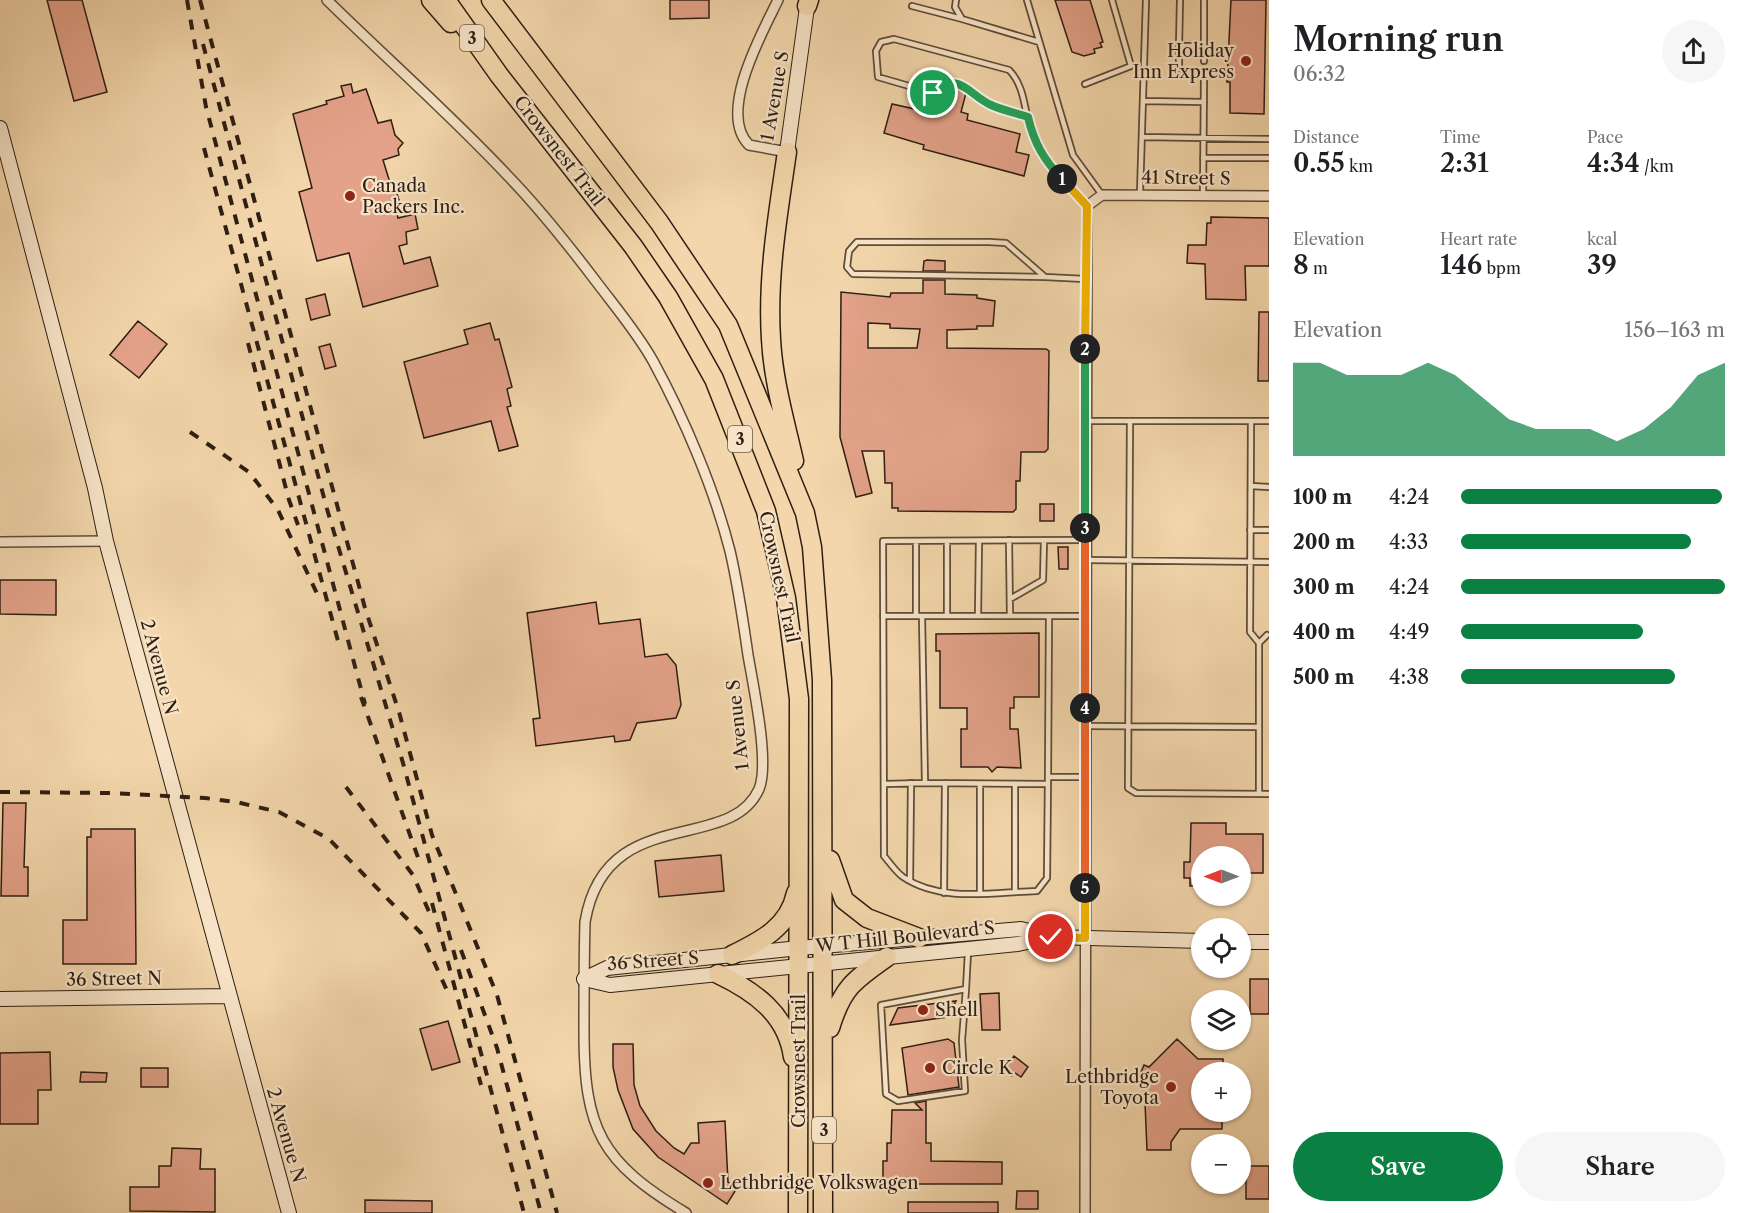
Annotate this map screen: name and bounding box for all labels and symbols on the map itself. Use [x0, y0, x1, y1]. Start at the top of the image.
road number: 3 [460, 25, 484, 51]
place label: Holiday Inn Express [1133, 40, 1235, 83]
street label: 1 Avenue S [756, 49, 794, 143]
marker: Holiday Inn Express [1239, 54, 1253, 68]
pin [907, 67, 958, 118]
street label: Crowsnest Trail [509, 91, 609, 211]
pin: 1 [1047, 164, 1077, 194]
street label: 41 Street S [1141, 166, 1231, 190]
place label: Canada Packers Inc. [362, 175, 465, 218]
marker: Canada Packers Inc. [343, 189, 357, 203]
pin: 2 [1070, 334, 1100, 364]
road number: 3 [728, 426, 752, 452]
street label: Crowsnest Trail [754, 509, 804, 645]
pin: 3 [1070, 513, 1100, 543]
street label: 2 Avenue N [136, 617, 182, 717]
street label: 1 Avenue S [722, 678, 754, 772]
pin: 4 [1070, 693, 1100, 723]
north arrow [1191, 846, 1251, 906]
pin: 5 [1070, 873, 1100, 903]
pin [1025, 911, 1076, 962]
street label: W T Hill Boulevard S [813, 917, 996, 957]
street label: 36 Street S [606, 947, 700, 975]
street label: 36 Street N [66, 967, 162, 991]
street label: Crowsnest Trail [788, 994, 810, 1128]
place label: Shell [935, 999, 978, 1021]
marker: Shell [916, 1003, 930, 1017]
place label: Circle K [942, 1057, 1013, 1079]
marker: Circle K [923, 1061, 937, 1075]
place label: Lethbridge Toyota [1065, 1066, 1159, 1109]
marker: Lethbridge Toyota [1164, 1080, 1178, 1094]
street label: 2 Avenue N [262, 1085, 310, 1185]
road number: 3 [812, 1117, 836, 1143]
place label: Lethbridge Volkswagen [720, 1172, 919, 1194]
marker: Lethbridge Volkswagen [701, 1176, 715, 1190]

